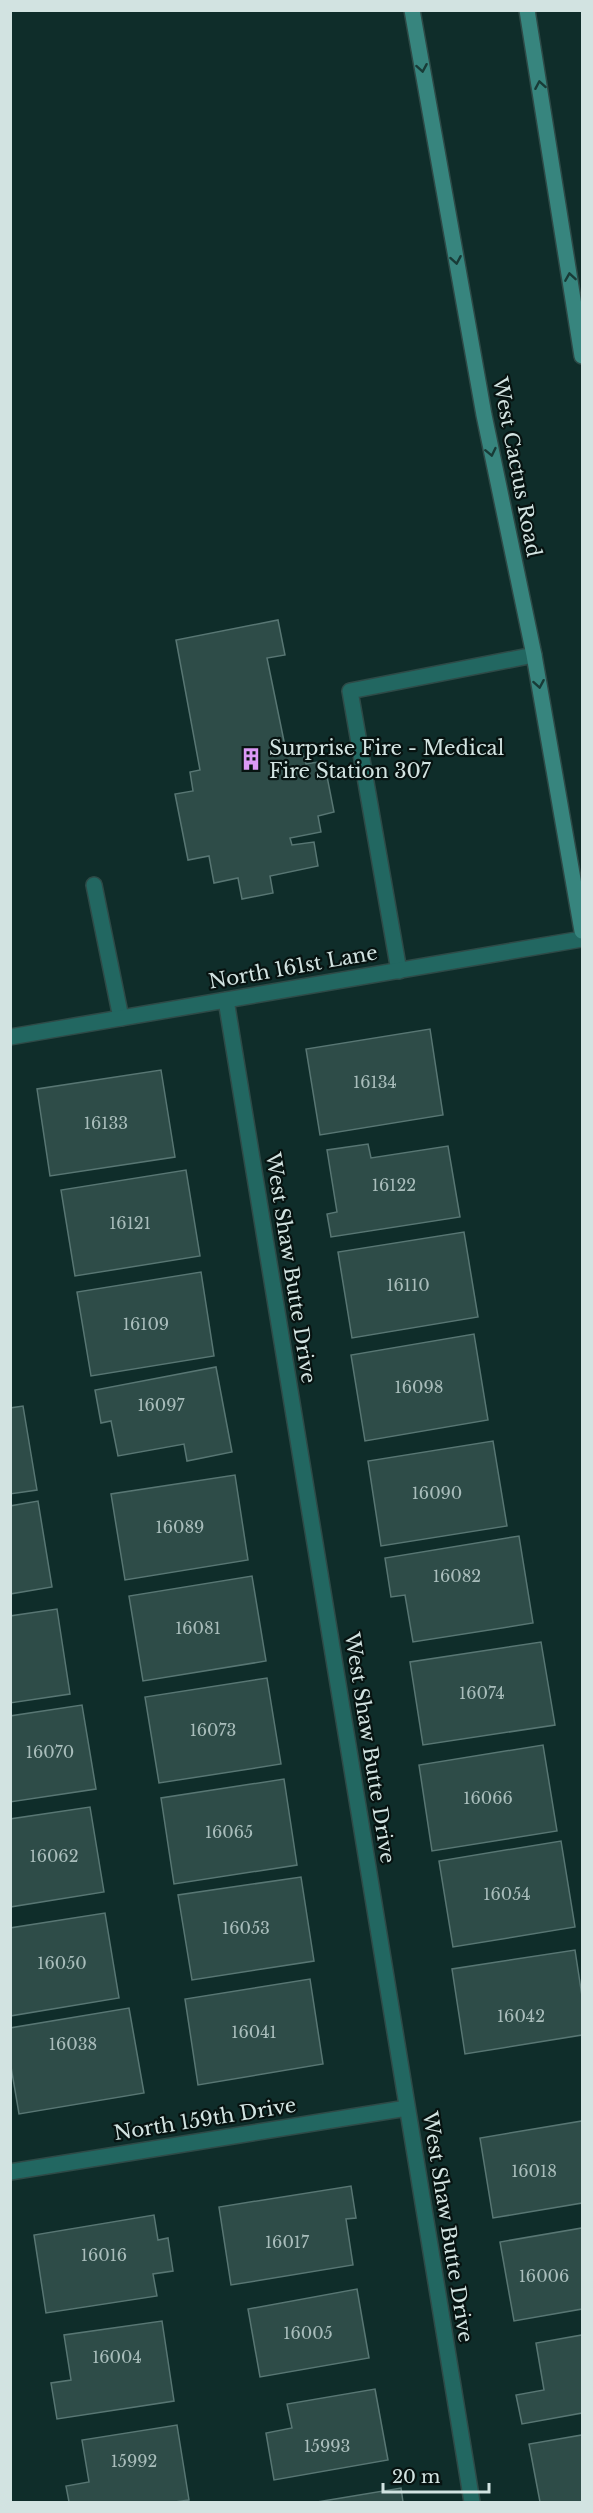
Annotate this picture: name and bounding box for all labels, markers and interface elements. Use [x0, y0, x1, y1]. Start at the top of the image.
one-way arrow [415, 63, 428, 73]
one-way arrow [534, 80, 546, 89]
one-way arrow [449, 255, 462, 265]
one-way arrow [565, 273, 577, 282]
street label: West Cactus Road [488, 374, 546, 559]
one-way arrow [484, 447, 497, 457]
one-way arrow [532, 679, 545, 689]
place label: Surprise Fire - Medical Fire Station 307 [269, 736, 504, 783]
building icon: Surprise Fire - Medical Fire Station 307 [238, 746, 264, 772]
street label: North 161st Lane [207, 940, 379, 994]
house number: 16134 [353, 1072, 397, 1092]
house number: 16133 [84, 1113, 128, 1133]
street label: West Shaw Butte Drive [261, 1150, 321, 1385]
house number: 16122 [372, 1175, 416, 1195]
house number: 16121 [109, 1213, 151, 1233]
house number: 16110 [386, 1275, 430, 1295]
house number: 16109 [123, 1314, 169, 1334]
house number: 16098 [395, 1377, 443, 1397]
house number: 16097 [137, 1395, 186, 1415]
house number: 16090 [412, 1483, 462, 1503]
house number: 16089 [156, 1517, 204, 1537]
house number: 16082 [433, 1566, 481, 1586]
house number: 16081 [175, 1618, 221, 1638]
street label: West Shaw Butte Drive [340, 1630, 400, 1865]
house number: 16074 [459, 1683, 505, 1703]
house number: 16073 [190, 1720, 236, 1740]
house number: 16070 [26, 1742, 74, 1762]
house number: 16066 [463, 1788, 513, 1808]
house number: 16065 [205, 1822, 253, 1842]
house number: 16062 [30, 1846, 79, 1866]
house number: 16054 [483, 1884, 531, 1904]
house number: 16053 [222, 1918, 270, 1938]
house number: 16050 [37, 1953, 87, 1973]
house number: 16042 [497, 2006, 545, 2026]
house number: 16041 [231, 2022, 277, 2042]
house number: 16038 [49, 2034, 97, 2054]
street label: North 159th Drive [112, 2093, 298, 2145]
street label: West Shaw Butte Drive [418, 2109, 478, 2344]
house number: 16018 [511, 2161, 557, 2181]
house number: 16017 [265, 2232, 310, 2252]
house number: 16016 [81, 2245, 127, 2265]
house number: 16006 [519, 2266, 569, 2286]
house number: 16005 [283, 2323, 333, 2343]
house number: 16004 [92, 2347, 142, 2367]
house number: 15993 [304, 2436, 350, 2456]
house number: 15992 [111, 2451, 157, 2471]
scale bar [383, 2456, 490, 2494]
text: 20 m [392, 2466, 440, 2488]

